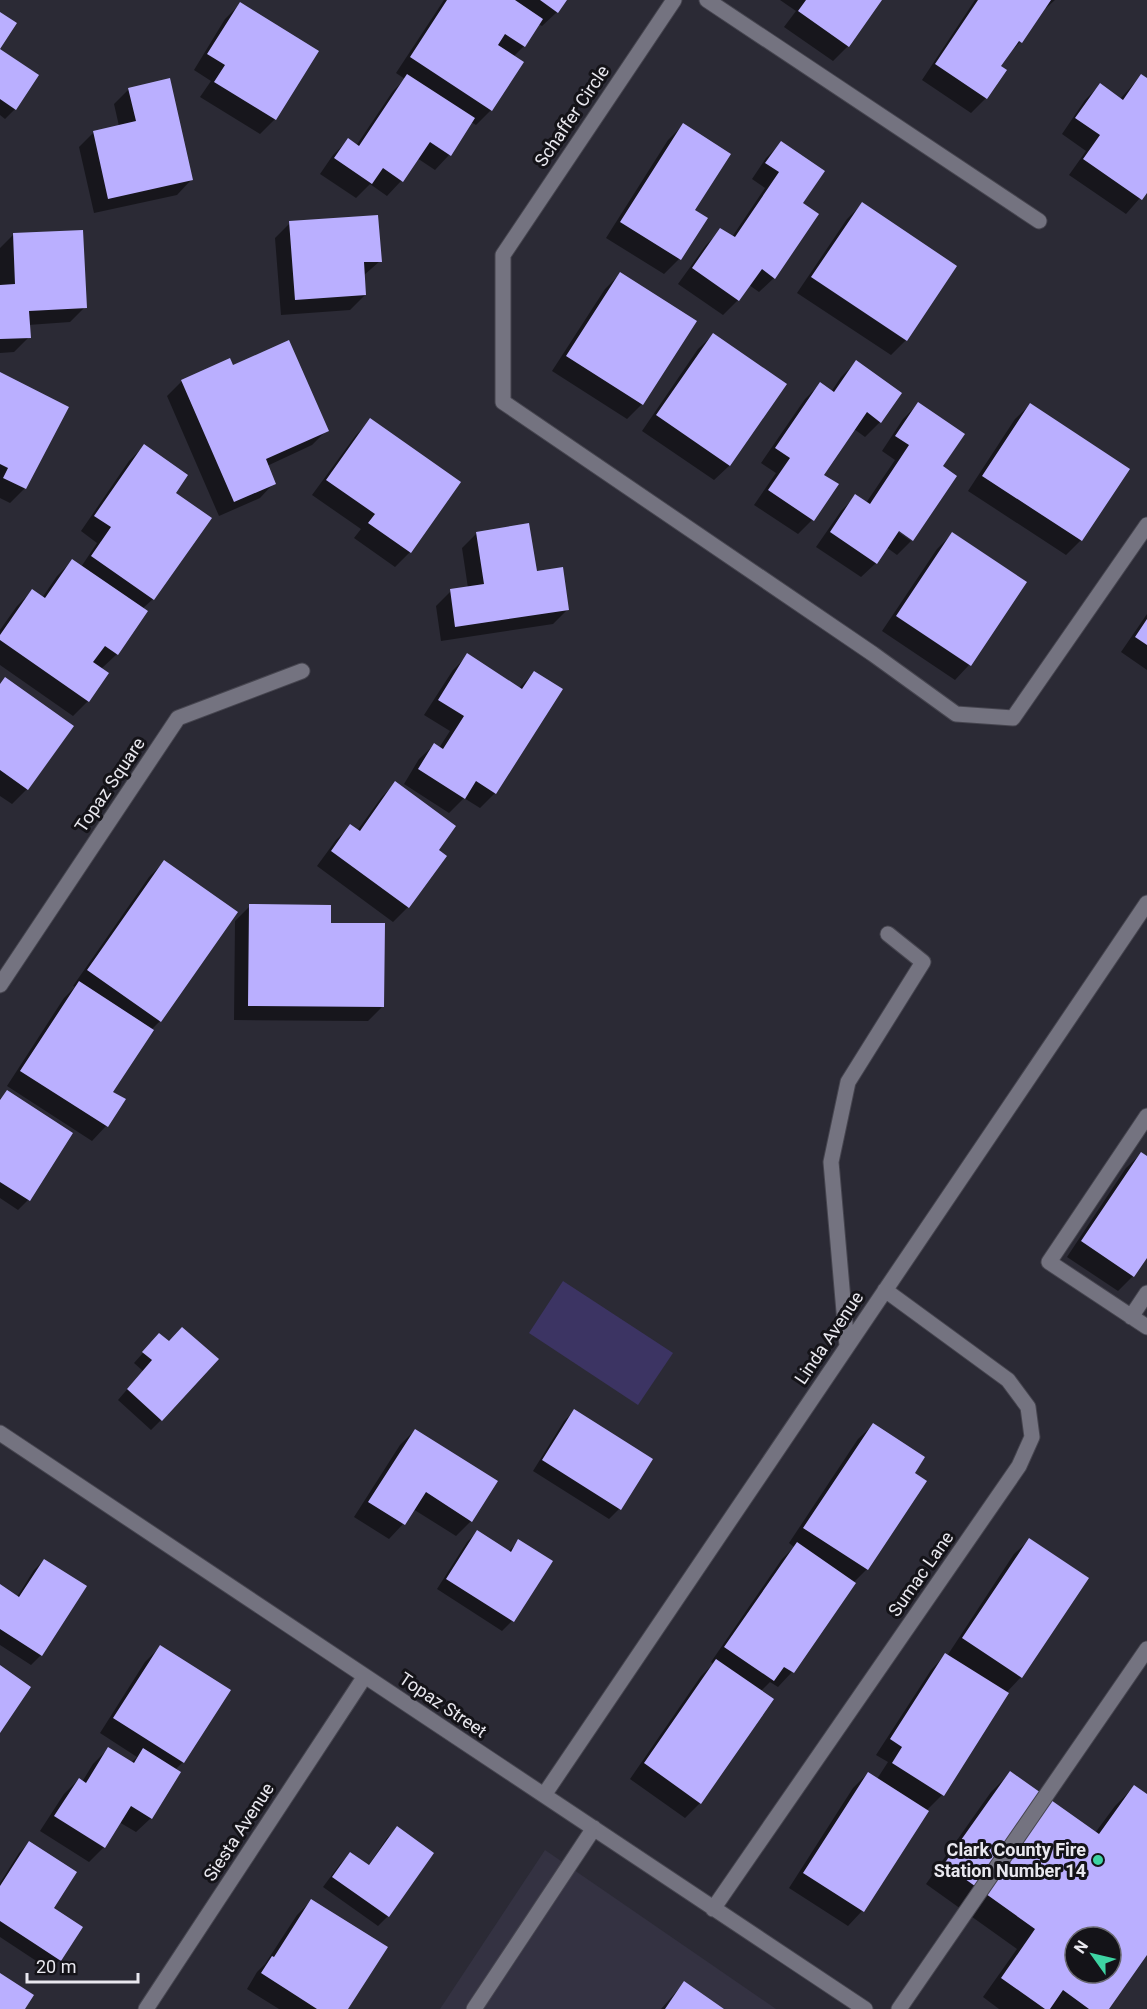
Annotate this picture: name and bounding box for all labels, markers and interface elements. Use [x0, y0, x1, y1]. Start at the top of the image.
street label: Schaffer Circle [530, 61, 613, 170]
street label: Topaz Square [70, 733, 149, 836]
street label: Linda Avenue [790, 1287, 867, 1388]
street label: Sumac Lane [884, 1527, 958, 1620]
street label: Topaz Street [396, 1668, 491, 1742]
street label: Siesta Avenue [199, 1779, 278, 1885]
place label: Clark County Fire Station Number 14 [934, 1839, 1086, 1881]
marker: Clark County Fire Station Number 14 [1091, 1853, 1105, 1867]
north arrow [1063, 1925, 1123, 1985]
text: N [1070, 1937, 1092, 1957]
scale bar [27, 1946, 138, 1984]
text: 20 m [36, 1956, 76, 1977]

